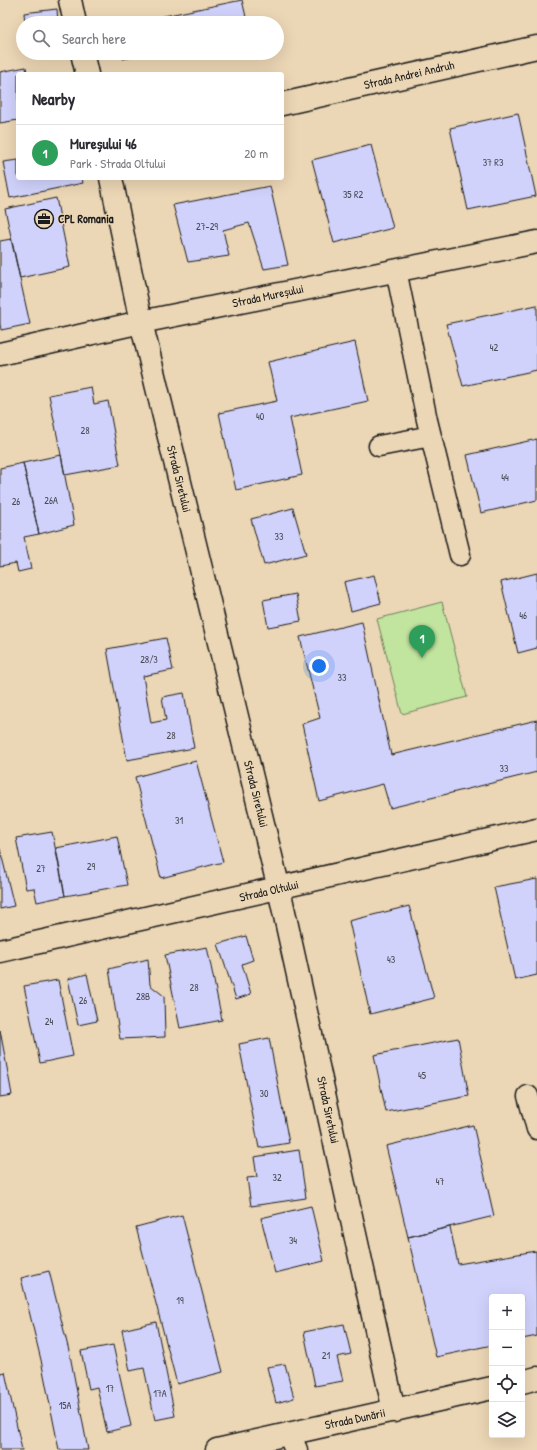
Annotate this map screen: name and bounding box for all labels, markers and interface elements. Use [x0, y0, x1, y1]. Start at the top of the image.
search box [16, 16, 284, 60]
icon: search [30, 27, 52, 49]
text: Search here [62, 28, 126, 49]
street label: Strada Andrei Andruh [362, 56, 456, 93]
text: Nearby [32, 87, 75, 110]
text: Mureșului 46 [70, 133, 137, 154]
text: 1 [43, 144, 47, 162]
text: 20 m [244, 144, 268, 162]
text: Park · Strada Oltului [70, 154, 166, 172]
house number: 37 R3 [483, 156, 504, 169]
house number: 35 R2 [343, 188, 363, 201]
office icon: CPL Romania [33, 208, 55, 230]
place label: CPL Romania [58, 210, 114, 227]
house number: 27-29 [196, 220, 218, 233]
street label: Strada Mureșului [231, 280, 305, 311]
house number: 42 [490, 341, 499, 354]
house number: 40 [256, 410, 265, 423]
house number: 28 [80, 424, 90, 437]
street label: Strada Siretului [163, 444, 196, 514]
house number: 44 [501, 471, 509, 484]
house number: 26A [44, 494, 58, 507]
house number: 26 [12, 495, 20, 508]
house number: 33 [275, 530, 284, 543]
house number: 46 [519, 609, 527, 622]
pin: 1 [409, 625, 435, 658]
house number: 28/3 [140, 653, 158, 666]
your location [309, 656, 329, 676]
house number: 33 [338, 671, 347, 684]
house number: 28 [166, 729, 176, 742]
street label: Strada Siretului [240, 759, 273, 829]
house number: 33 [500, 762, 509, 775]
house number: 31 [175, 814, 183, 827]
house number: 29 [87, 860, 96, 873]
house number: 27 [36, 862, 46, 875]
street label: Strada Oltului [237, 875, 300, 906]
house number: 43 [387, 953, 396, 966]
house number: 28 [189, 981, 199, 994]
house number: 28B [136, 990, 150, 1003]
house number: 26 [79, 994, 87, 1007]
house number: 24 [45, 1015, 53, 1028]
house number: 45 [418, 1069, 427, 1082]
street label: Strada Siretului [313, 1075, 344, 1145]
house number: 30 [260, 1087, 269, 1100]
house number: 32 [272, 1171, 282, 1184]
house number: 47 [436, 1175, 444, 1188]
house number: 34 [289, 1234, 297, 1247]
house number: 19 [176, 1294, 184, 1307]
map controls [489, 1294, 525, 1438]
button: + [489, 1294, 525, 1330]
button: − [489, 1330, 525, 1366]
house number: 21 [322, 1349, 331, 1362]
button: locate [489, 1366, 525, 1402]
house number: 17 [106, 1382, 114, 1395]
house number: 17A [153, 1387, 167, 1400]
house number: 15A [59, 1399, 71, 1412]
button: layers [489, 1402, 525, 1438]
street label: Strada Dunării [323, 1404, 387, 1433]

